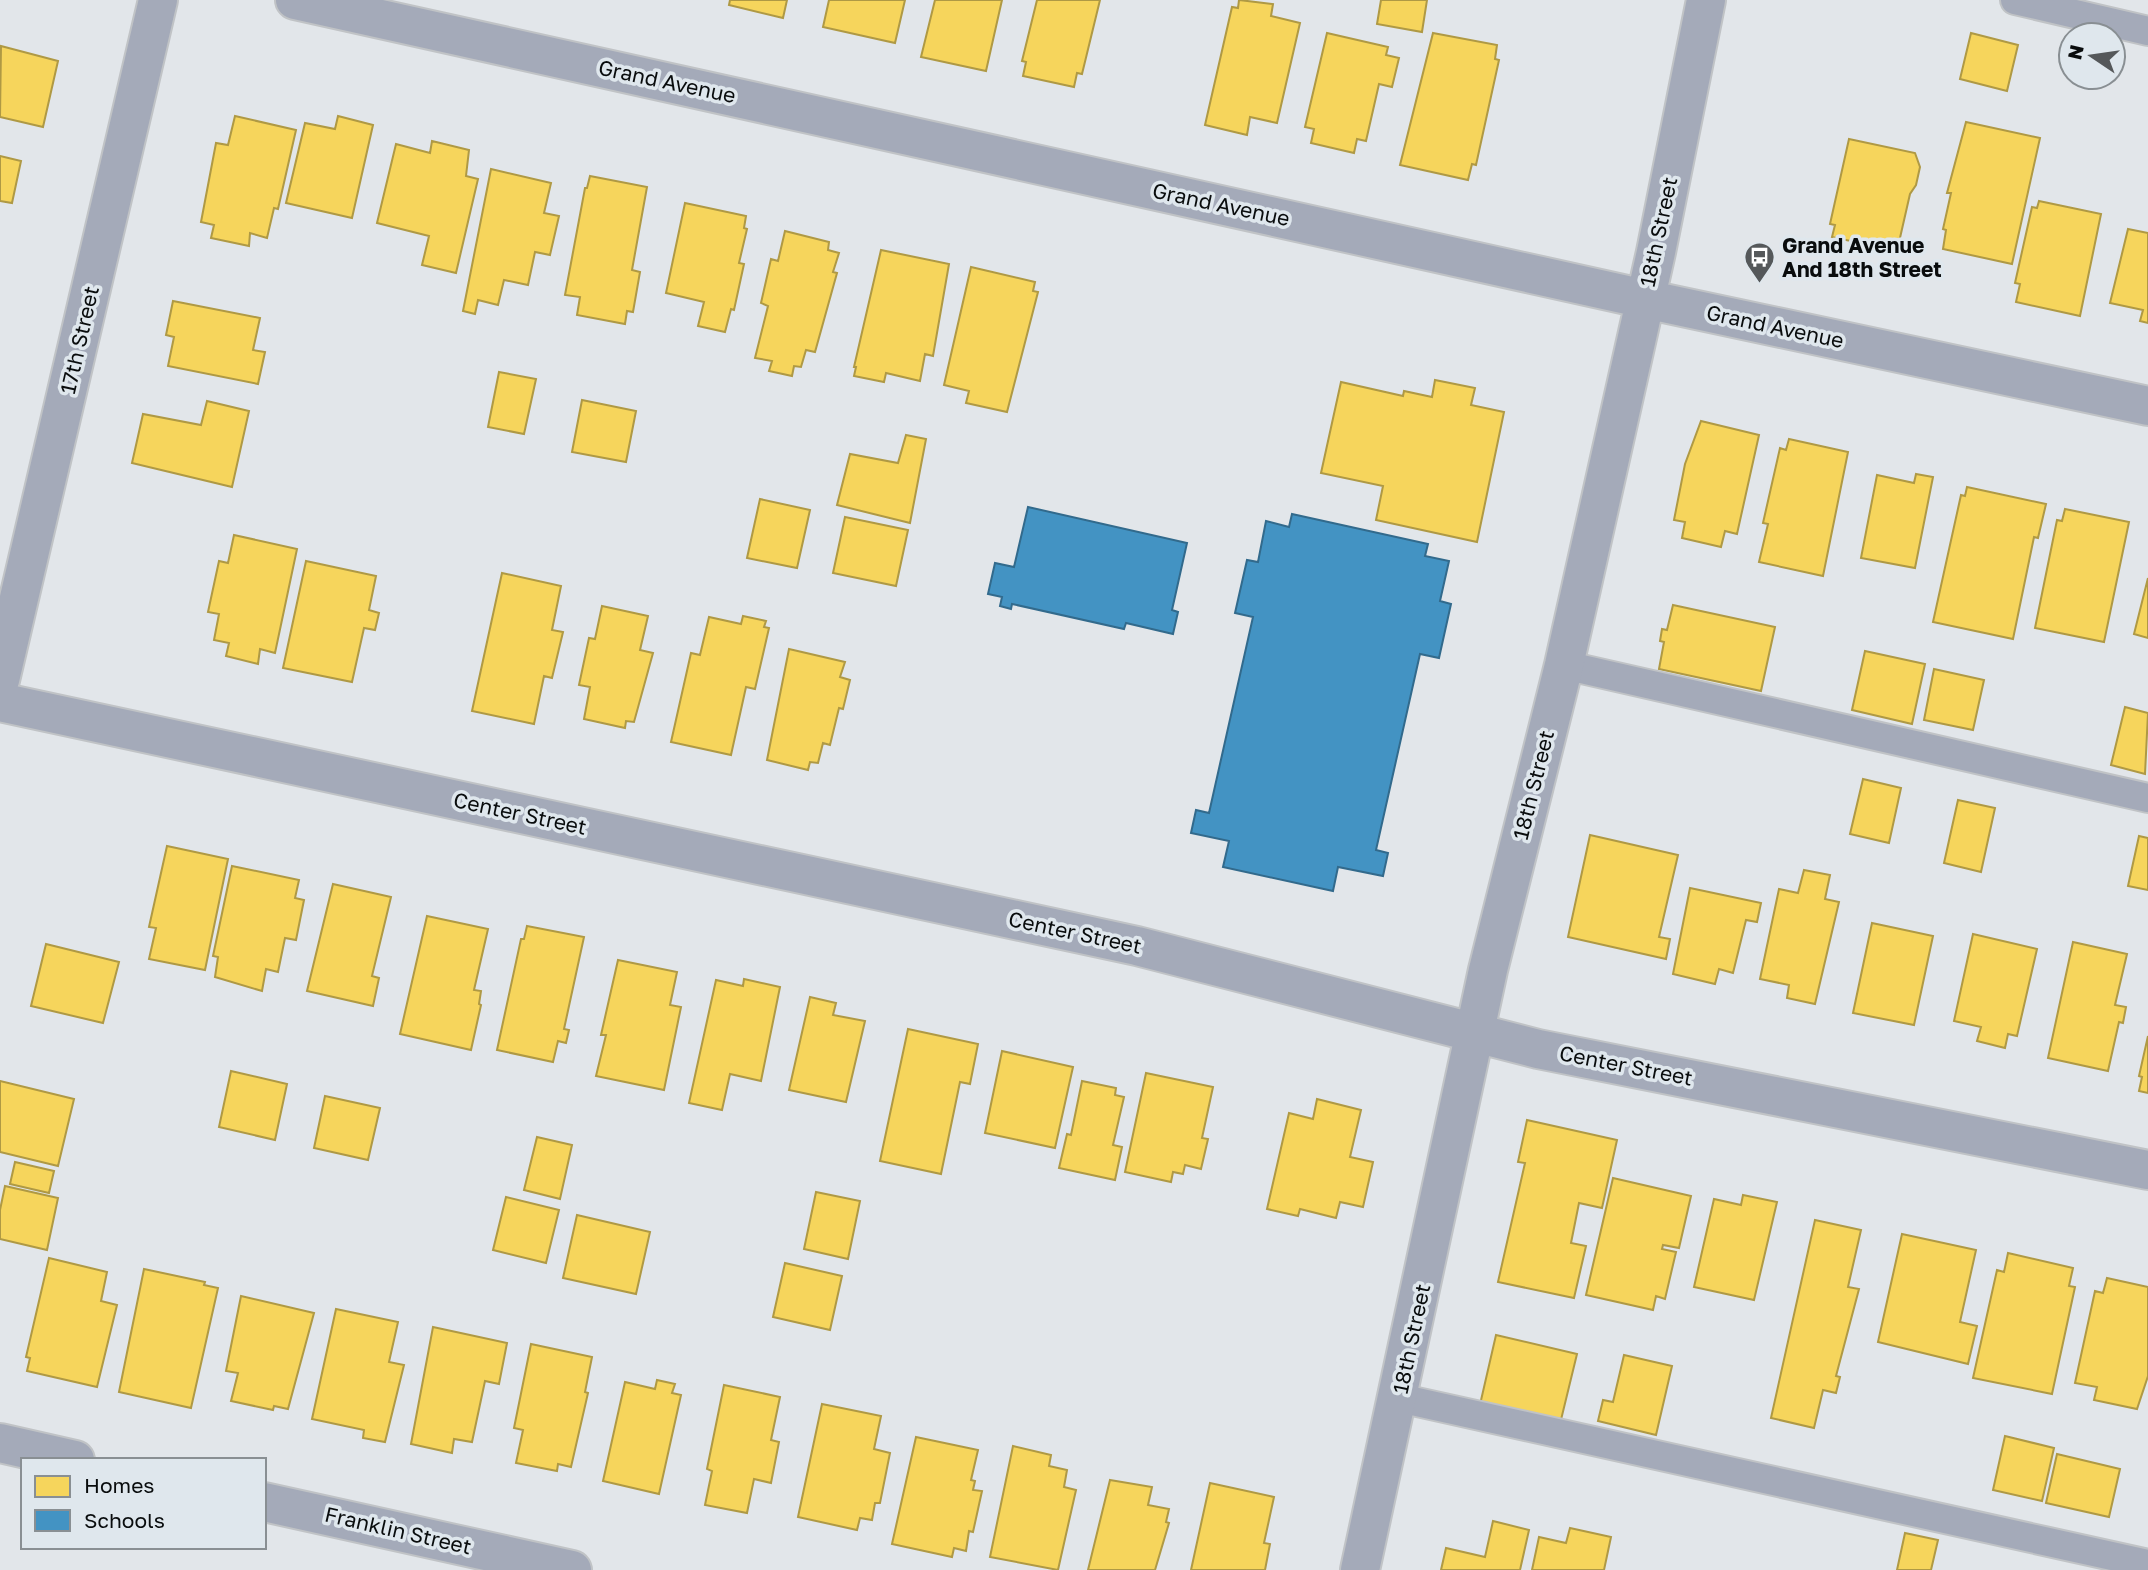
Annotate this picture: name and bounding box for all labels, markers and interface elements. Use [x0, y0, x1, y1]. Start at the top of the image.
north arrow [2057, 21, 2127, 91]
text: N [2062, 42, 2088, 62]
street label: Grand Avenue [596, 54, 738, 108]
street label: 18th Street [1634, 174, 1682, 289]
street label: Grand Avenue [1150, 177, 1292, 231]
place label: Grand Avenue And 18th Street [1782, 232, 1942, 282]
bus stop icon: Grand Avenue And 18th Street [1742, 241, 1776, 285]
street label: 17th Street [54, 283, 104, 396]
street label: Grand Avenue [1704, 299, 1846, 353]
street label: 18th Street [1507, 727, 1559, 842]
street label: Center Street [451, 786, 589, 840]
street label: Center Street [1006, 905, 1144, 959]
street label: Center Street [1557, 1039, 1695, 1091]
street label: 18th Street [1387, 1281, 1435, 1396]
legend [21, 1458, 266, 1549]
text: Homes [84, 1472, 154, 1498]
street label: Franklin Street [322, 1501, 474, 1560]
text: Schools [84, 1507, 165, 1533]

